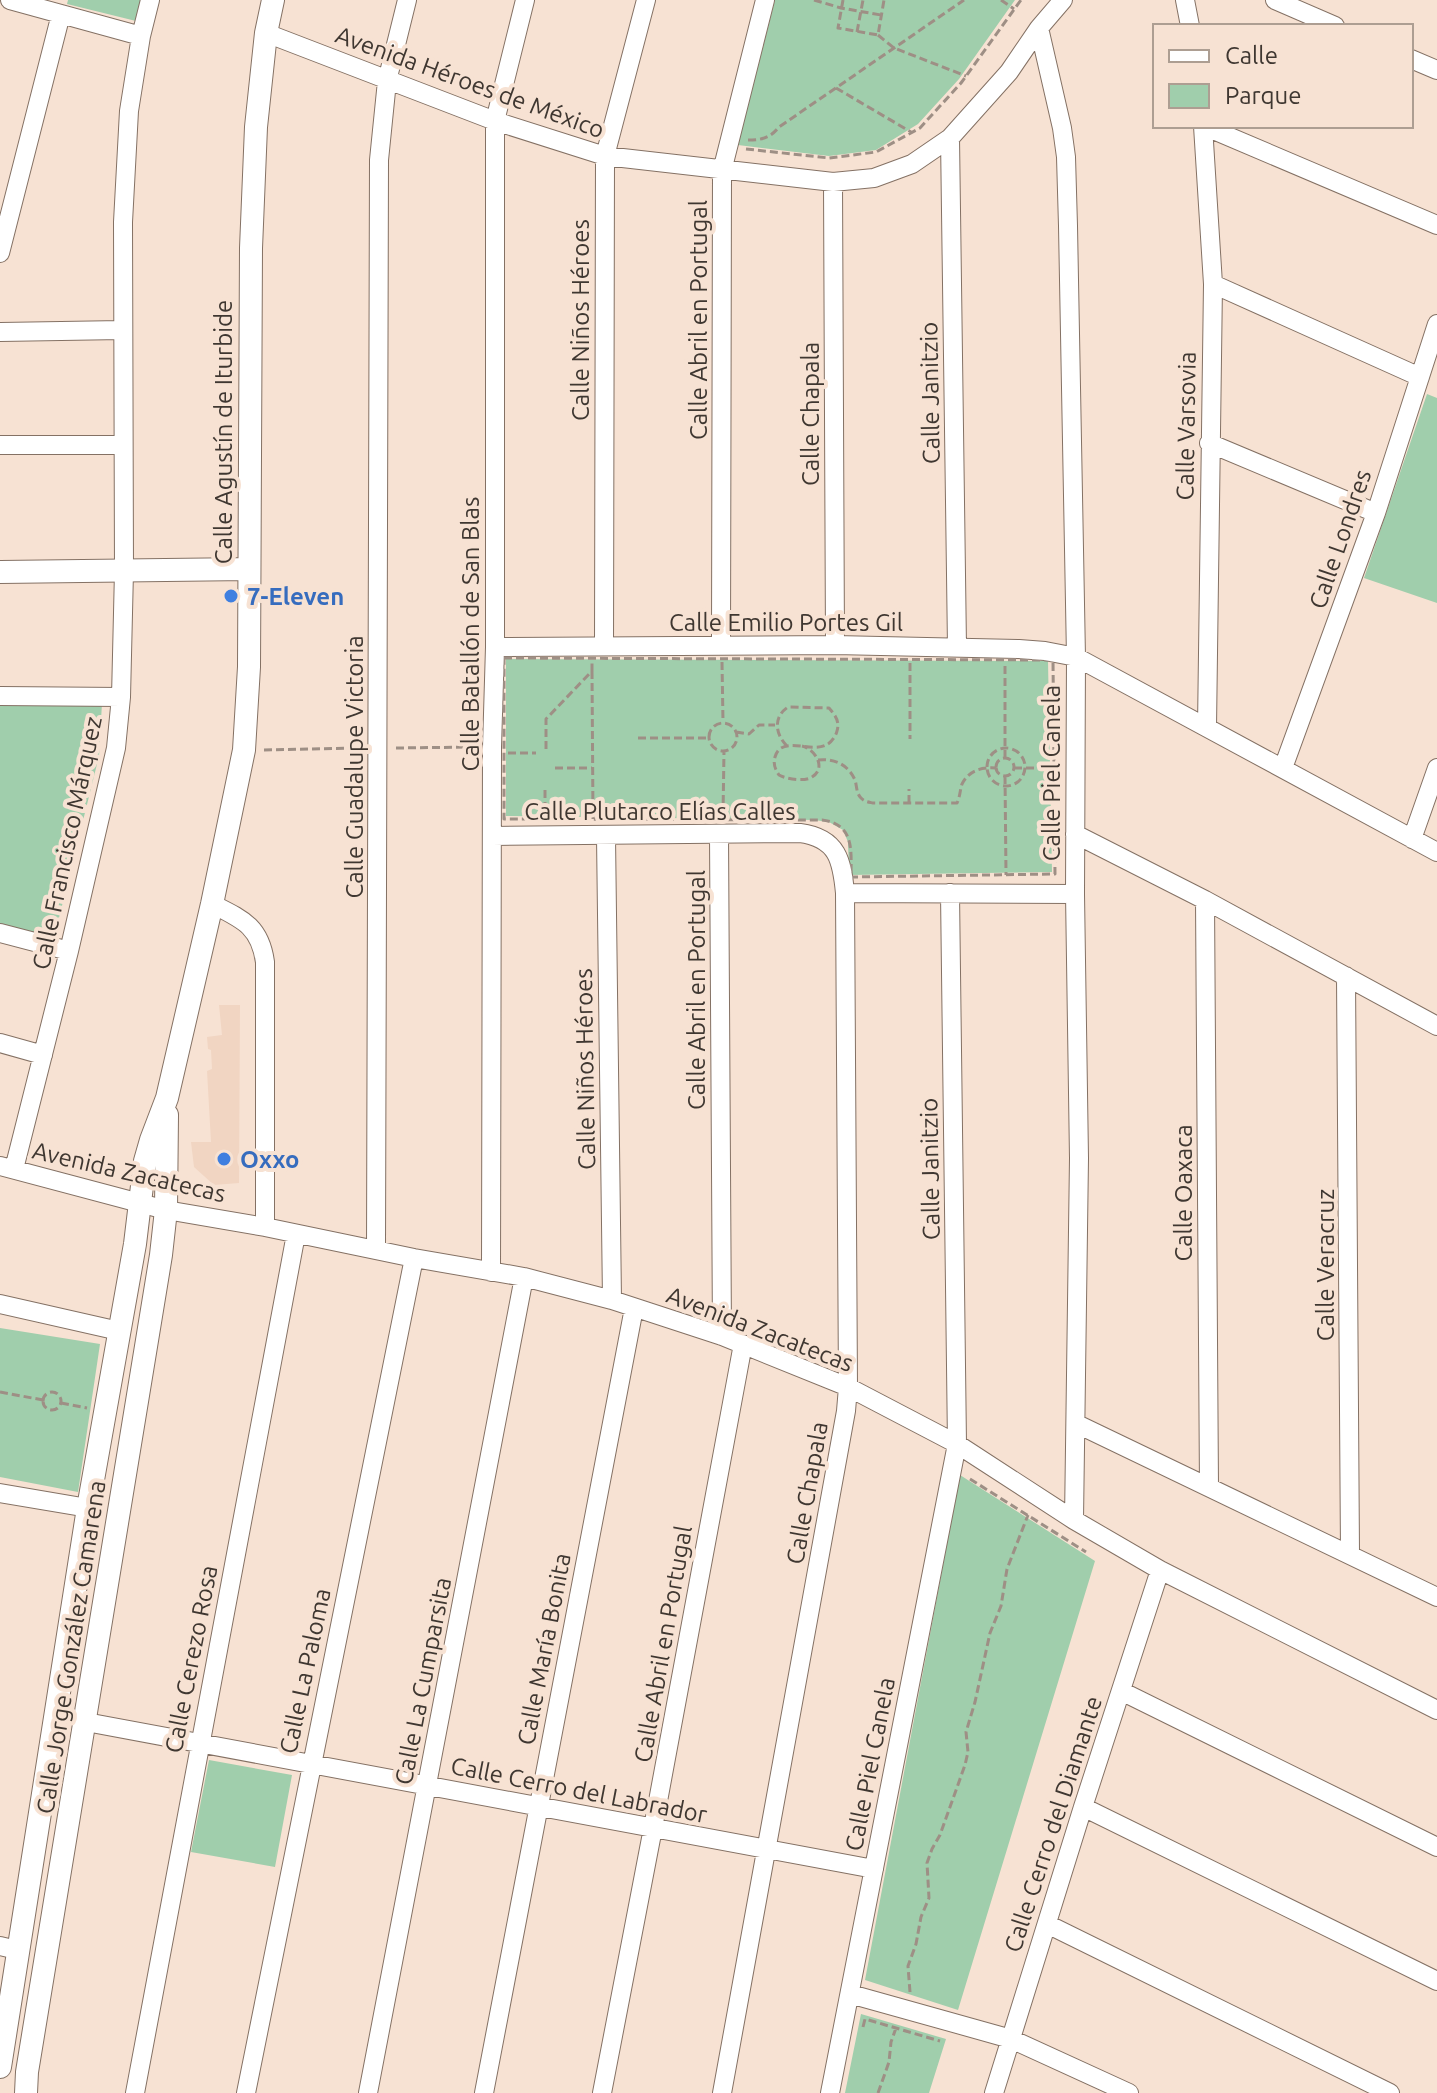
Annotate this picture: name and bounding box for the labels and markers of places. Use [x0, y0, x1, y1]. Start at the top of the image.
place label: 7-Eleven [247, 583, 344, 610]
marker: 7-Eleven [222, 587, 240, 605]
place label: Oxxo [240, 1146, 300, 1173]
marker: Oxxo [215, 1150, 233, 1168]

